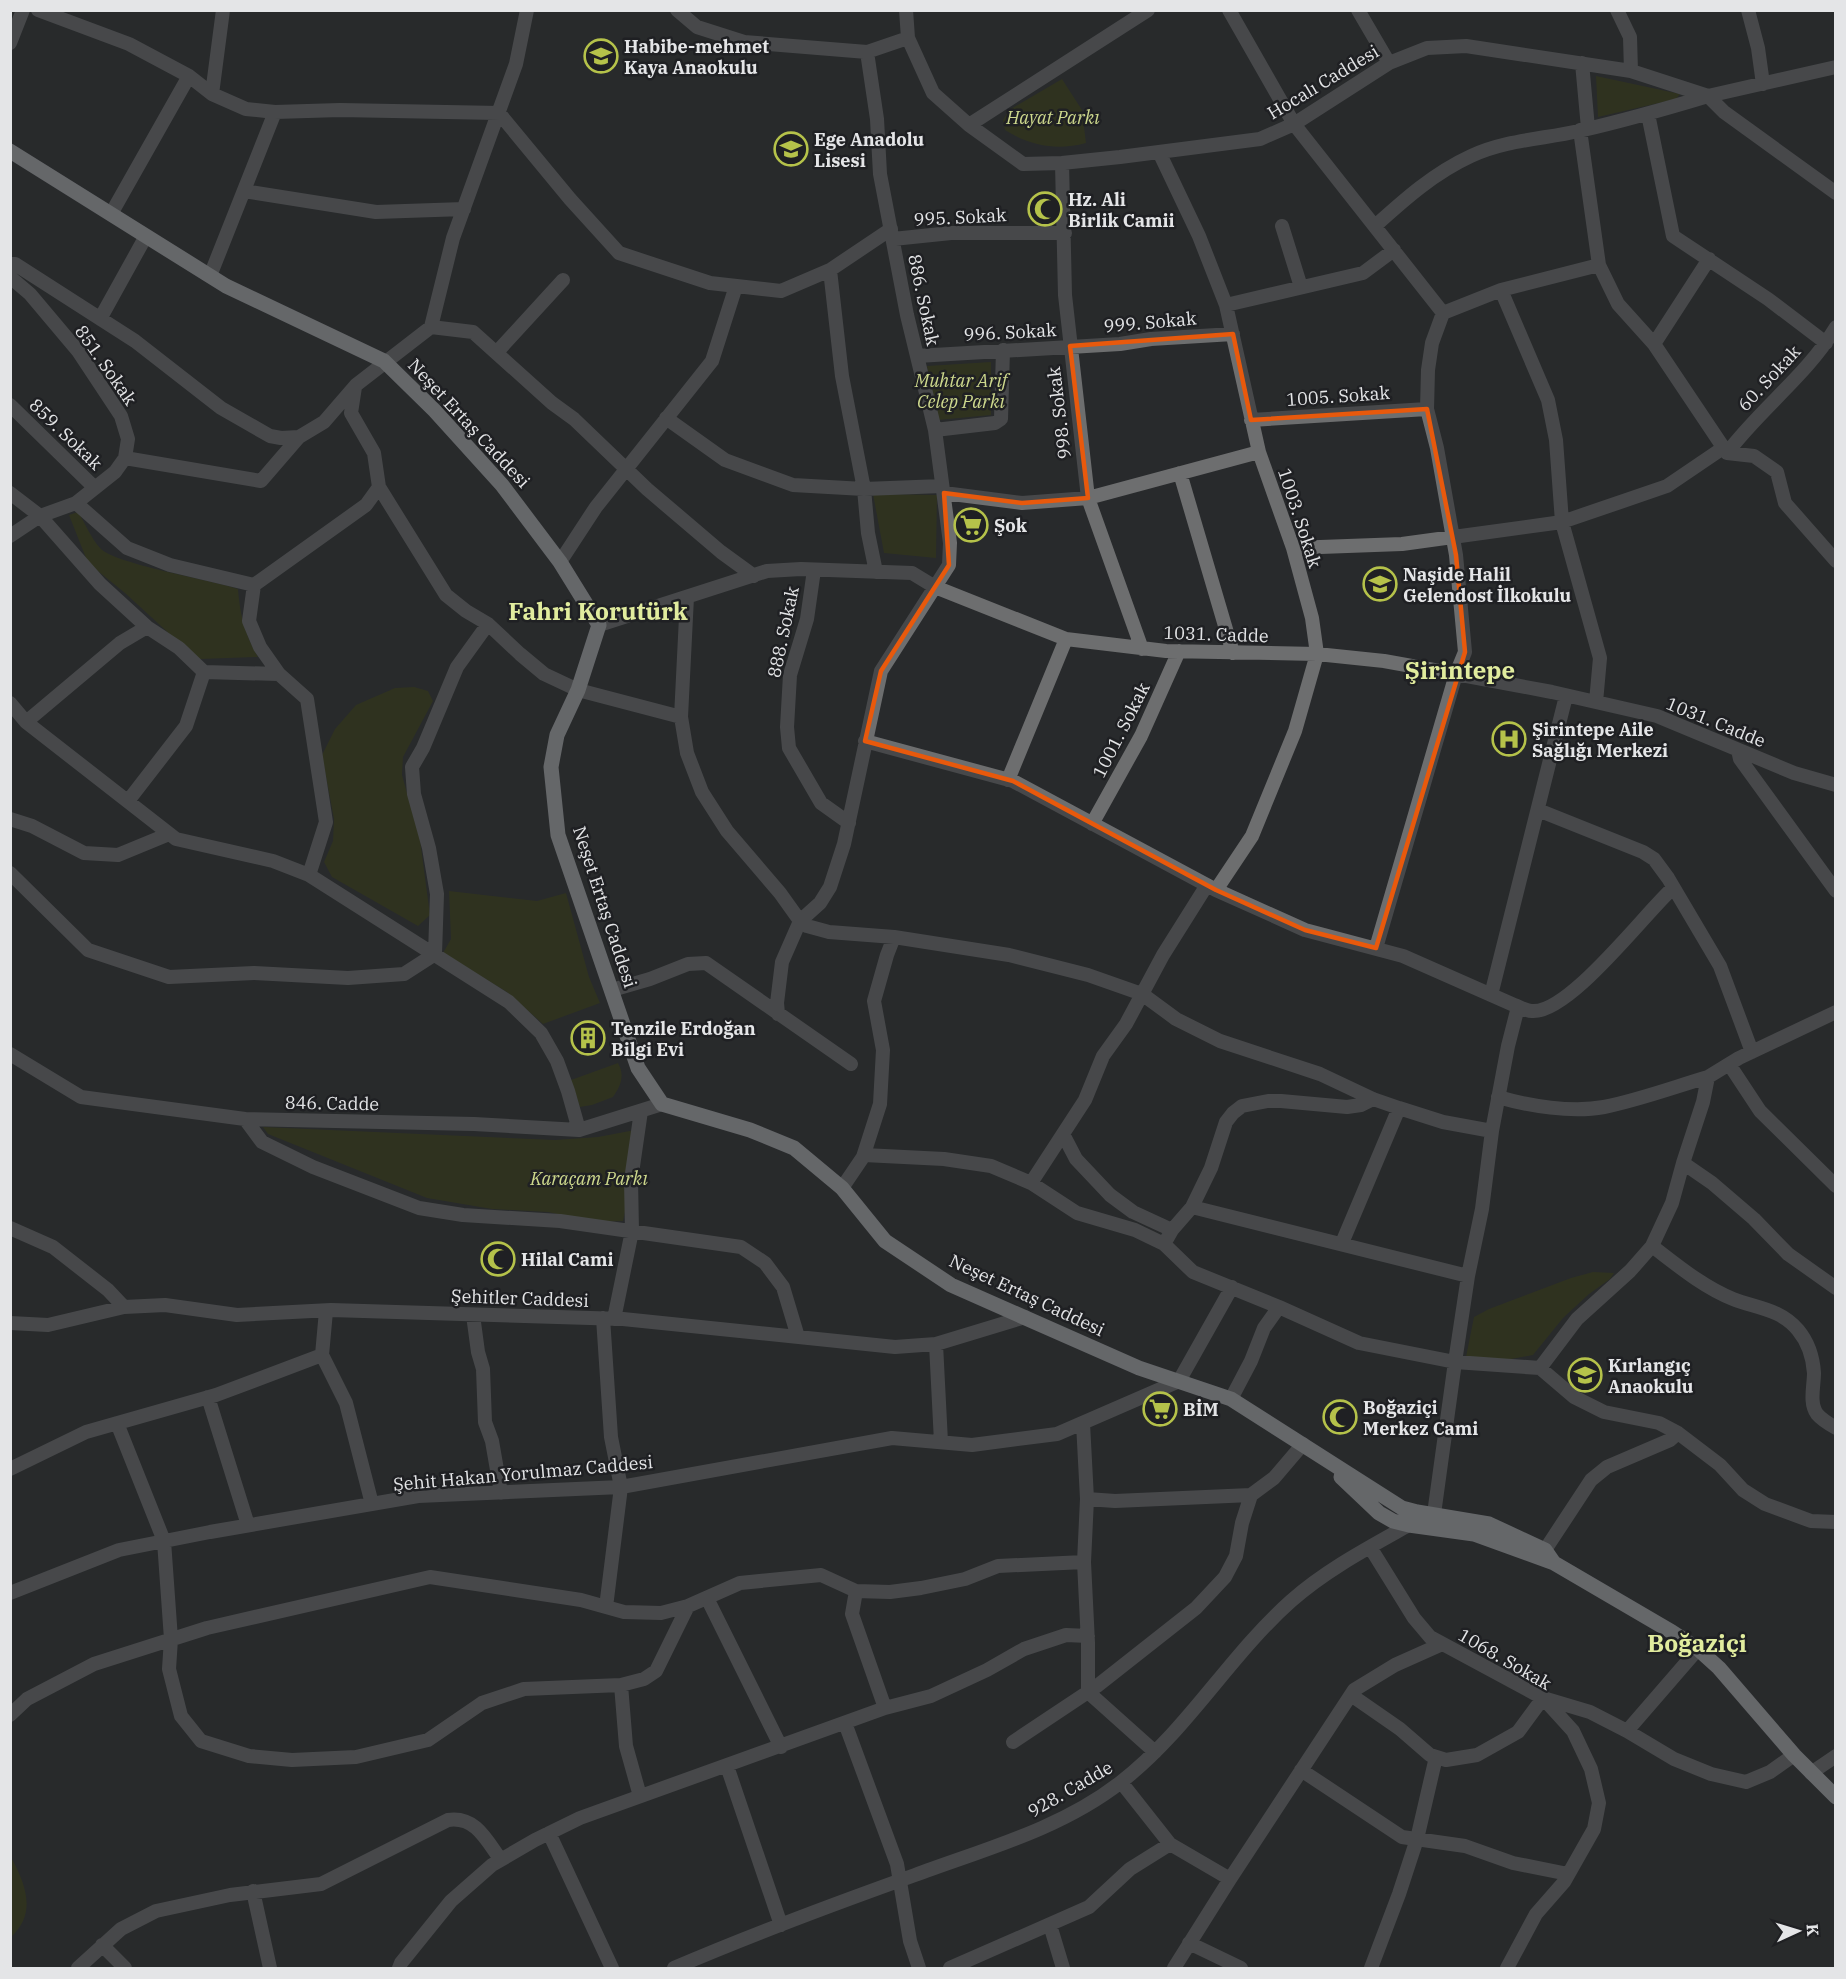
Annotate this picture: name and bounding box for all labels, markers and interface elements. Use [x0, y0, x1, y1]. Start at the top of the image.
place label: Habibe-mehmet Kaya Anaokulu [624, 35, 769, 79]
school or university icon: Habibe-mehmet Kaya Anaokulu [583, 38, 619, 74]
street label: Hocalı Caddesi [1263, 39, 1383, 124]
park label: Hayat Parkı [1005, 106, 1100, 129]
place label: Ege Anadolu Lisesi [814, 128, 925, 172]
school or university icon: Ege Anadolu Lisesi [773, 131, 809, 167]
place label: Hz. Ali Birlik Camii [1068, 188, 1174, 232]
mosque icon: Hz. Ali Birlik Camii [1027, 191, 1063, 227]
street label: 995. Sokak [913, 203, 1008, 231]
street label: 886. Sokak [903, 252, 945, 348]
street label: 999. Sokak [1103, 306, 1198, 338]
street label: 996. Sokak [963, 318, 1058, 346]
street label: 851. Sokak [70, 320, 142, 410]
street label: 60. Sokak [1733, 340, 1806, 416]
street label: Neşet Ertaş Caddesi [403, 353, 535, 493]
street label: 998. Sokak [1042, 365, 1076, 461]
park label: Muhtar Arif Celep Parkı [914, 369, 1011, 413]
street label: 1005. Sokak [1285, 381, 1391, 411]
street label: 859. Sokak [25, 393, 108, 475]
street label: 1003. Sokak [1273, 465, 1327, 571]
supermarket icon: Şok [953, 507, 989, 543]
place label: Şok [994, 514, 1028, 537]
place label: Naşide Halil Gelendost İlkokulu [1403, 563, 1572, 607]
school or university icon: Naşide Halil Gelendost İlkokulu [1362, 566, 1398, 602]
street label: 888. Sokak [762, 584, 804, 680]
district label: Fahri Korutürk [508, 595, 688, 627]
street label: 1031. Cadde [1163, 621, 1269, 647]
district label: Şirintepe [1405, 654, 1515, 686]
street label: 1001. Sokak [1087, 678, 1155, 781]
street label: 1031. Cadde [1663, 692, 1769, 752]
place label: Şirintepe Aile Sağlığı Merkezi [1532, 718, 1668, 762]
hospital icon: Şirintepe Aile Sağlığı Merkezi [1491, 721, 1527, 757]
street label: Neşet Ertaş Caddesi [568, 823, 642, 991]
place label: Tenzile Erdoğan Bilgi Evi [611, 1017, 756, 1061]
building icon: Tenzile Erdoğan Bilgi Evi [570, 1020, 606, 1056]
street label: 846. Cadde [285, 1091, 379, 1115]
park label: Karaçam Parkı [529, 1167, 648, 1190]
mosque icon: Hilal Cami [480, 1241, 516, 1277]
place label: Hilal Cami [521, 1248, 613, 1271]
street label: Neşet Ertaş Caddesi [946, 1249, 1109, 1341]
street label: Şehitler Caddesi [451, 1284, 590, 1312]
place label: Kırlangıç Anaokulu [1608, 1354, 1694, 1398]
school or university icon: Kırlangıç Anaokulu [1567, 1357, 1603, 1393]
supermarket icon: BİM [1142, 1391, 1178, 1427]
place label: Boğaziçi Merkez Cami [1363, 1396, 1478, 1440]
place label: BİM [1183, 1398, 1219, 1421]
mosque icon: Boğaziçi Merkez Cami [1322, 1399, 1358, 1435]
street label: Şehit Hakan Yorulmaz Caddesi [392, 1450, 654, 1496]
street label: 1068. Sokak [1454, 1623, 1556, 1695]
district label: Boğaziçi [1647, 1627, 1747, 1659]
street label: 928. Cadde [1023, 1755, 1117, 1823]
north arrow [1768, 1901, 1828, 1961]
text: K [1803, 1923, 1823, 1937]

